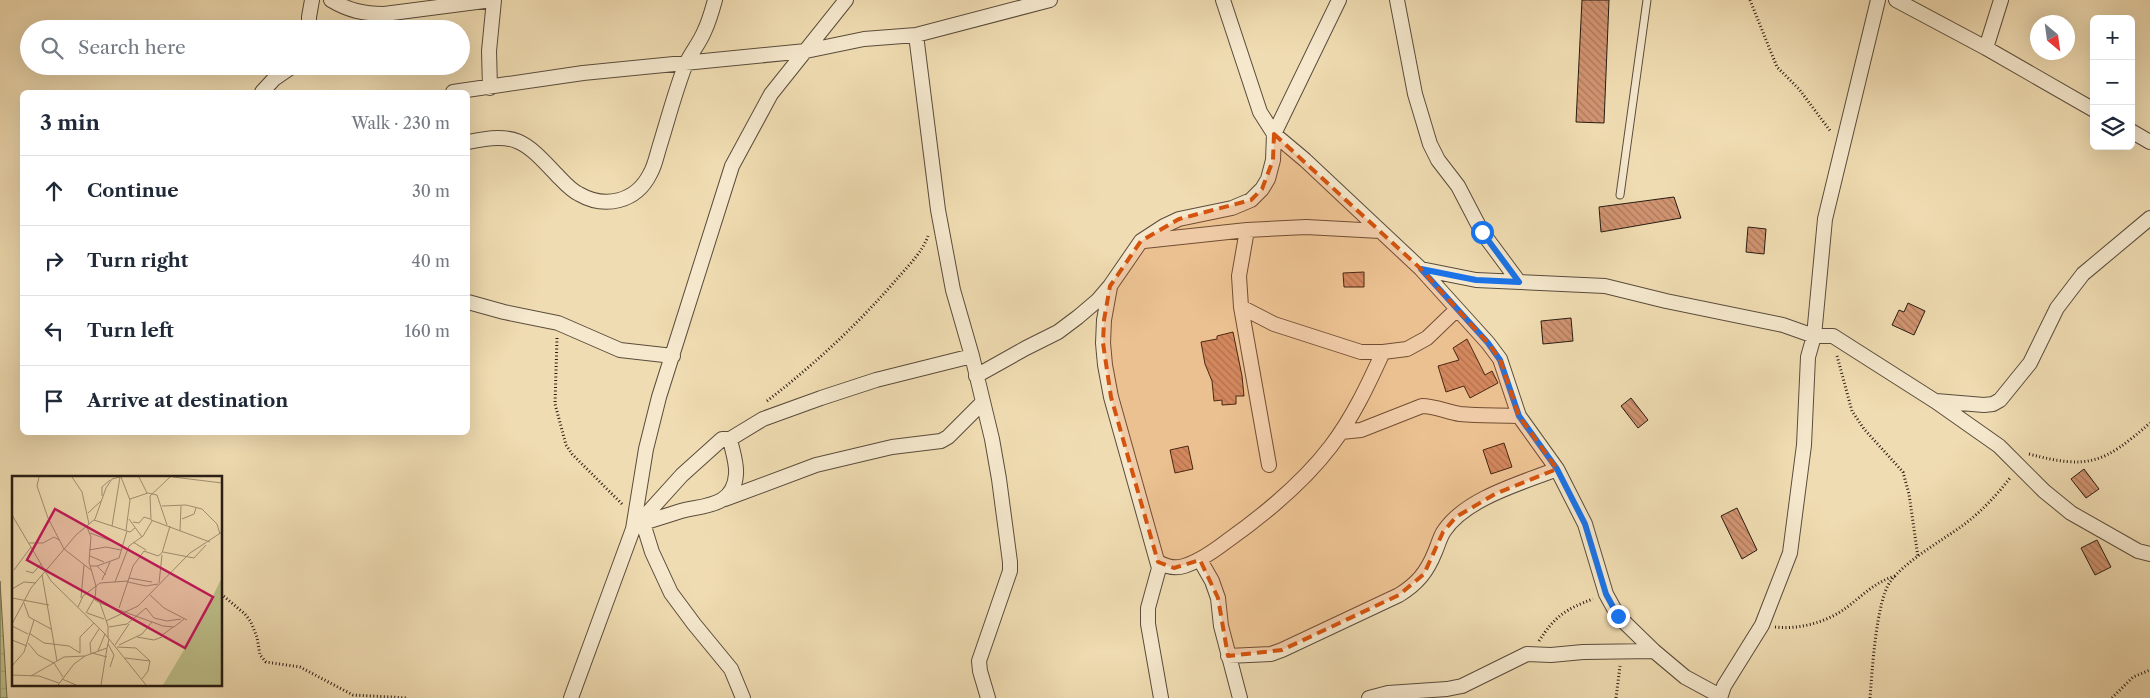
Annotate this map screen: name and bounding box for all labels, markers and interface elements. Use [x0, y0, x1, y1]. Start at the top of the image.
north arrow [2030, 15, 2075, 60]
map controls [2090, 15, 2135, 150]
button: + [2090, 15, 2135, 60]
search box [20, 20, 470, 75]
icon: search [38, 34, 66, 62]
text: Search here [78, 36, 186, 59]
button: − [2090, 60, 2135, 105]
button: layers [2090, 105, 2135, 150]
text: 3 min [40, 110, 100, 135]
text: Walk · 230 m [351, 113, 450, 133]
icon: ahead [40, 177, 68, 205]
text: Continue [87, 179, 179, 202]
text: 30 m [412, 181, 450, 201]
route start [1471, 221, 1494, 244]
icon: right [40, 247, 68, 275]
text: Turn right [87, 249, 188, 272]
text: 40 m [411, 251, 450, 271]
icon: left [40, 317, 68, 345]
text: Turn left [87, 319, 174, 342]
text: 160 m [405, 321, 450, 341]
icon: arrive [40, 387, 68, 415]
text: Arrive at destination [87, 389, 288, 412]
inset map [12, 476, 222, 686]
route end [1607, 605, 1630, 628]

